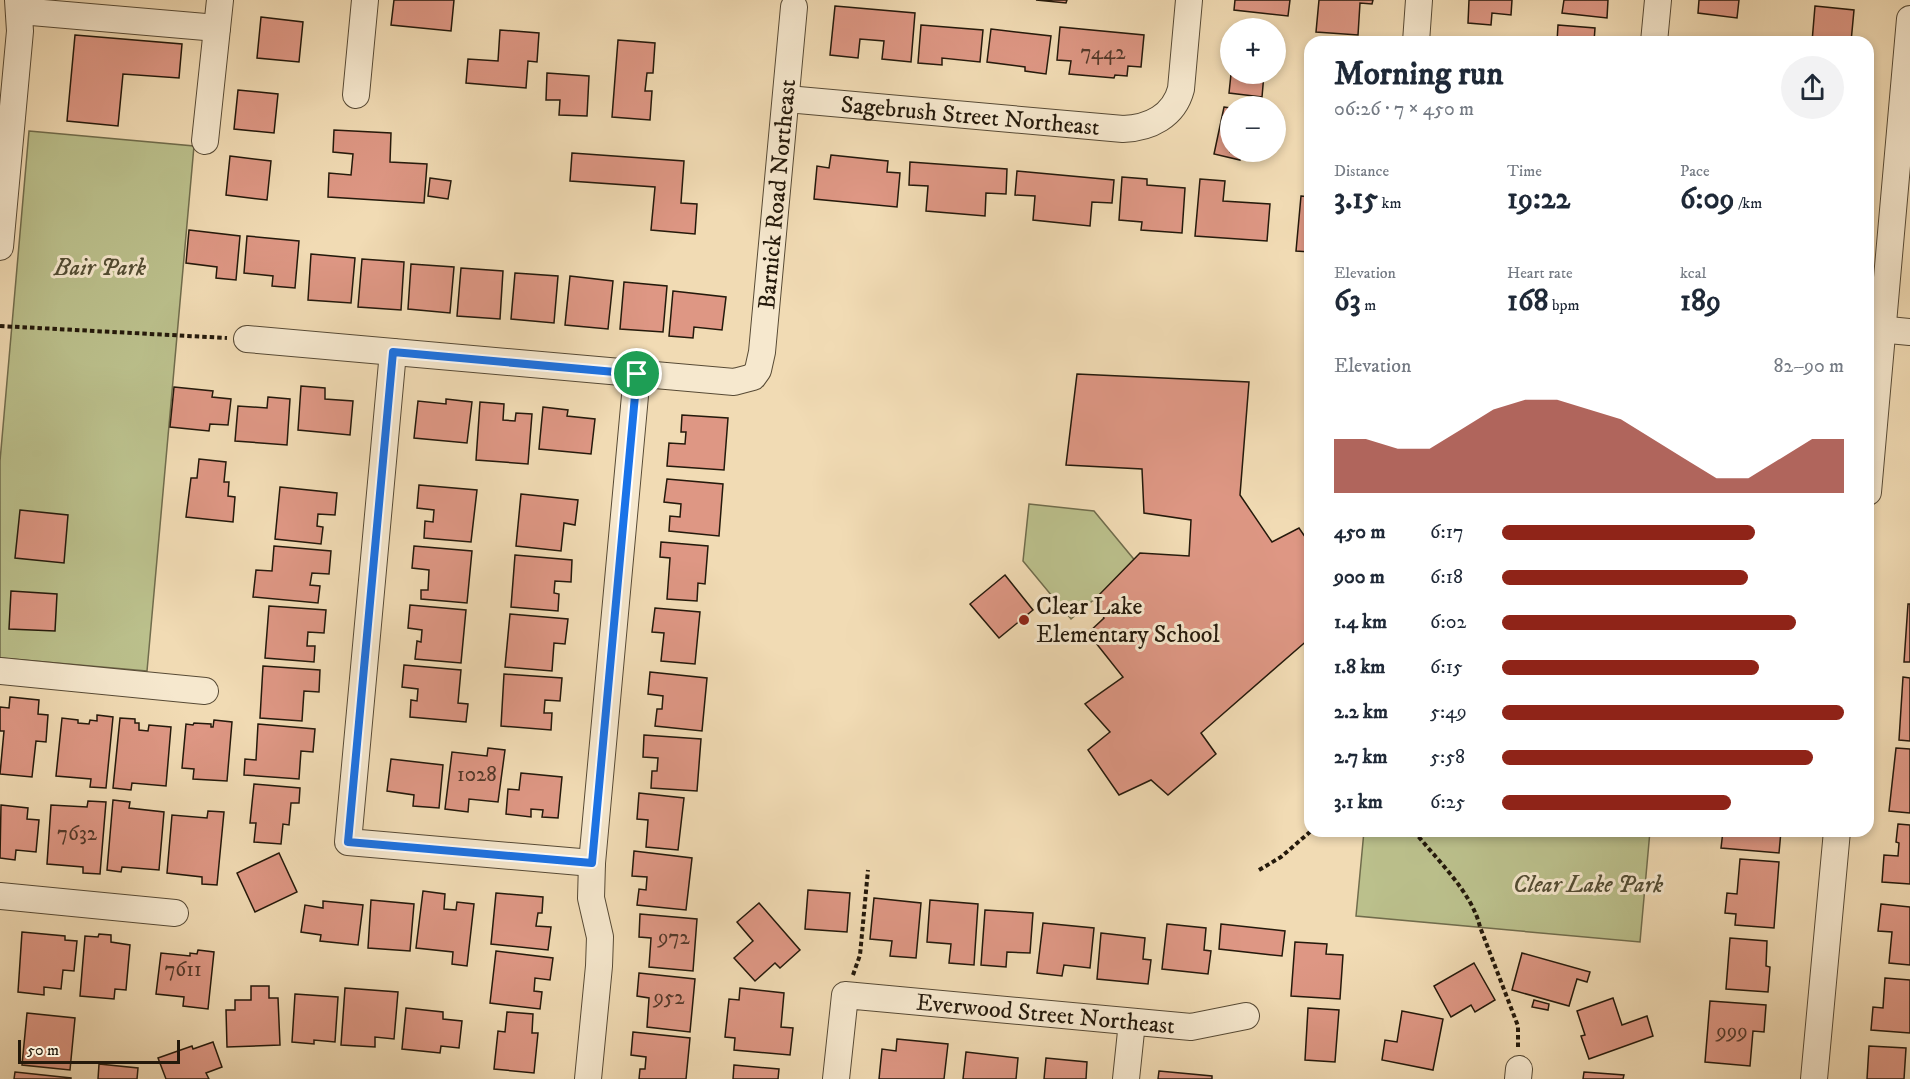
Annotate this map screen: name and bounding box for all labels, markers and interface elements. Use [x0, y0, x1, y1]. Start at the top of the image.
map controls [1220, 18, 1286, 162]
button: + [1220, 18, 1286, 84]
house number: 7442 [1080, 40, 1126, 66]
text: Morning run [1334, 54, 1503, 95]
button: share [1781, 56, 1844, 119]
street label: Barnick Road Northeast [752, 78, 803, 311]
street label: Sagebrush Street Northeast [840, 90, 1101, 143]
button: − [1220, 96, 1286, 162]
text: 06:26 · 7 × 450 m [1334, 97, 1474, 122]
text: Distance [1334, 161, 1389, 181]
text: Time [1507, 161, 1542, 181]
text: Pace [1680, 161, 1710, 181]
text: 3.15 [1334, 181, 1378, 218]
text: 19:22 [1507, 181, 1570, 218]
text: 6:09 [1680, 181, 1735, 218]
text: km [1378, 193, 1401, 213]
text: /km [1735, 193, 1762, 213]
park label: Bair Park [53, 253, 146, 283]
text: Elevation [1334, 263, 1396, 283]
text: Heart rate [1507, 263, 1573, 283]
text: kcal [1680, 263, 1706, 283]
text: 63 [1334, 283, 1361, 320]
text: 168 [1507, 283, 1549, 320]
text: 189 [1680, 283, 1721, 320]
text: m [1361, 295, 1376, 315]
text: bpm [1549, 295, 1580, 315]
pin [611, 348, 662, 399]
text: Elevation [1334, 354, 1411, 379]
text: 82–90 m [1774, 354, 1844, 379]
icon: arrive [620, 357, 653, 390]
text: 450 m [1334, 520, 1385, 545]
text: 6:17 [1430, 520, 1464, 545]
text: 900 m [1334, 565, 1385, 590]
text: 6:18 [1430, 565, 1463, 590]
place label: Clear Lake Elementary School [1036, 592, 1220, 650]
text: 1.4 km [1334, 610, 1387, 635]
text: 6:02 [1430, 610, 1466, 635]
marker: Clear Lake Elementary School [1017, 613, 1031, 627]
text: 1.8 km [1334, 655, 1385, 680]
text: 6:15 [1430, 655, 1463, 680]
text: 2.2 km [1334, 700, 1388, 725]
text: 5:49 [1430, 700, 1467, 725]
text: 2.7 km [1334, 745, 1387, 770]
text: 5:58 [1430, 745, 1465, 770]
house number: 1028 [457, 762, 497, 788]
text: 3.1 km [1334, 790, 1383, 815]
text: 6:25 [1430, 790, 1465, 815]
house number: 7632 [57, 821, 98, 847]
park label: Clear Lake Park [1513, 870, 1663, 900]
house number: 972 [657, 925, 691, 951]
house number: 7611 [164, 957, 202, 983]
house number: 952 [652, 985, 685, 1011]
street label: Everwood Street Northeast [915, 988, 1177, 1041]
house number: 999 [1715, 1019, 1748, 1045]
scale bar [18, 1037, 180, 1064]
text: 50 m [27, 1040, 59, 1060]

